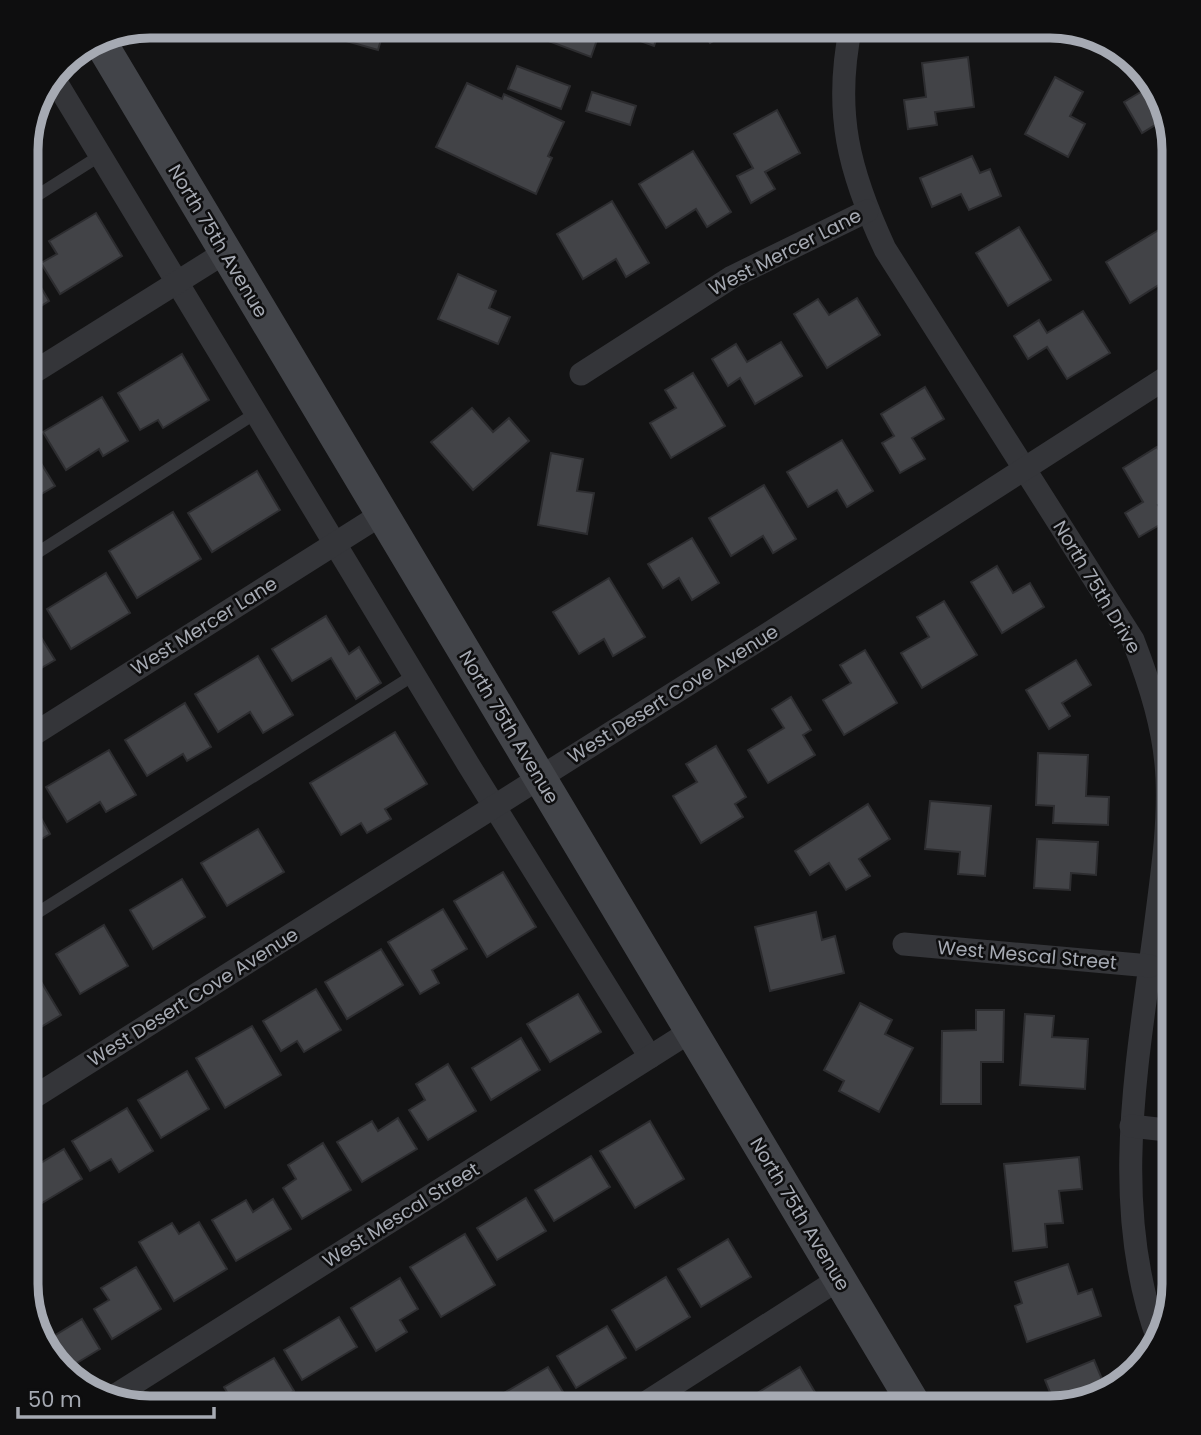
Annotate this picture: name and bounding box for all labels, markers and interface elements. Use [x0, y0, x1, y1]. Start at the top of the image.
street label: North 75th Avenue [161, 159, 275, 323]
street label: West Mercer Lane [704, 202, 866, 302]
street label: North 75th Drive [1047, 515, 1147, 659]
street label: West Mercer Lane [126, 570, 282, 682]
street label: West Desert Cove Avenue [562, 618, 784, 770]
street label: North 75th Avenue [452, 645, 566, 809]
street label: West Desert Cove Avenue [82, 921, 304, 1073]
street label: West Mescal Street [936, 934, 1118, 976]
street label: North 75th Avenue [743, 1132, 857, 1296]
street label: West Mescal Street [318, 1156, 485, 1274]
scale bar [18, 1376, 214, 1420]
text: 50 m [28, 1385, 82, 1414]

